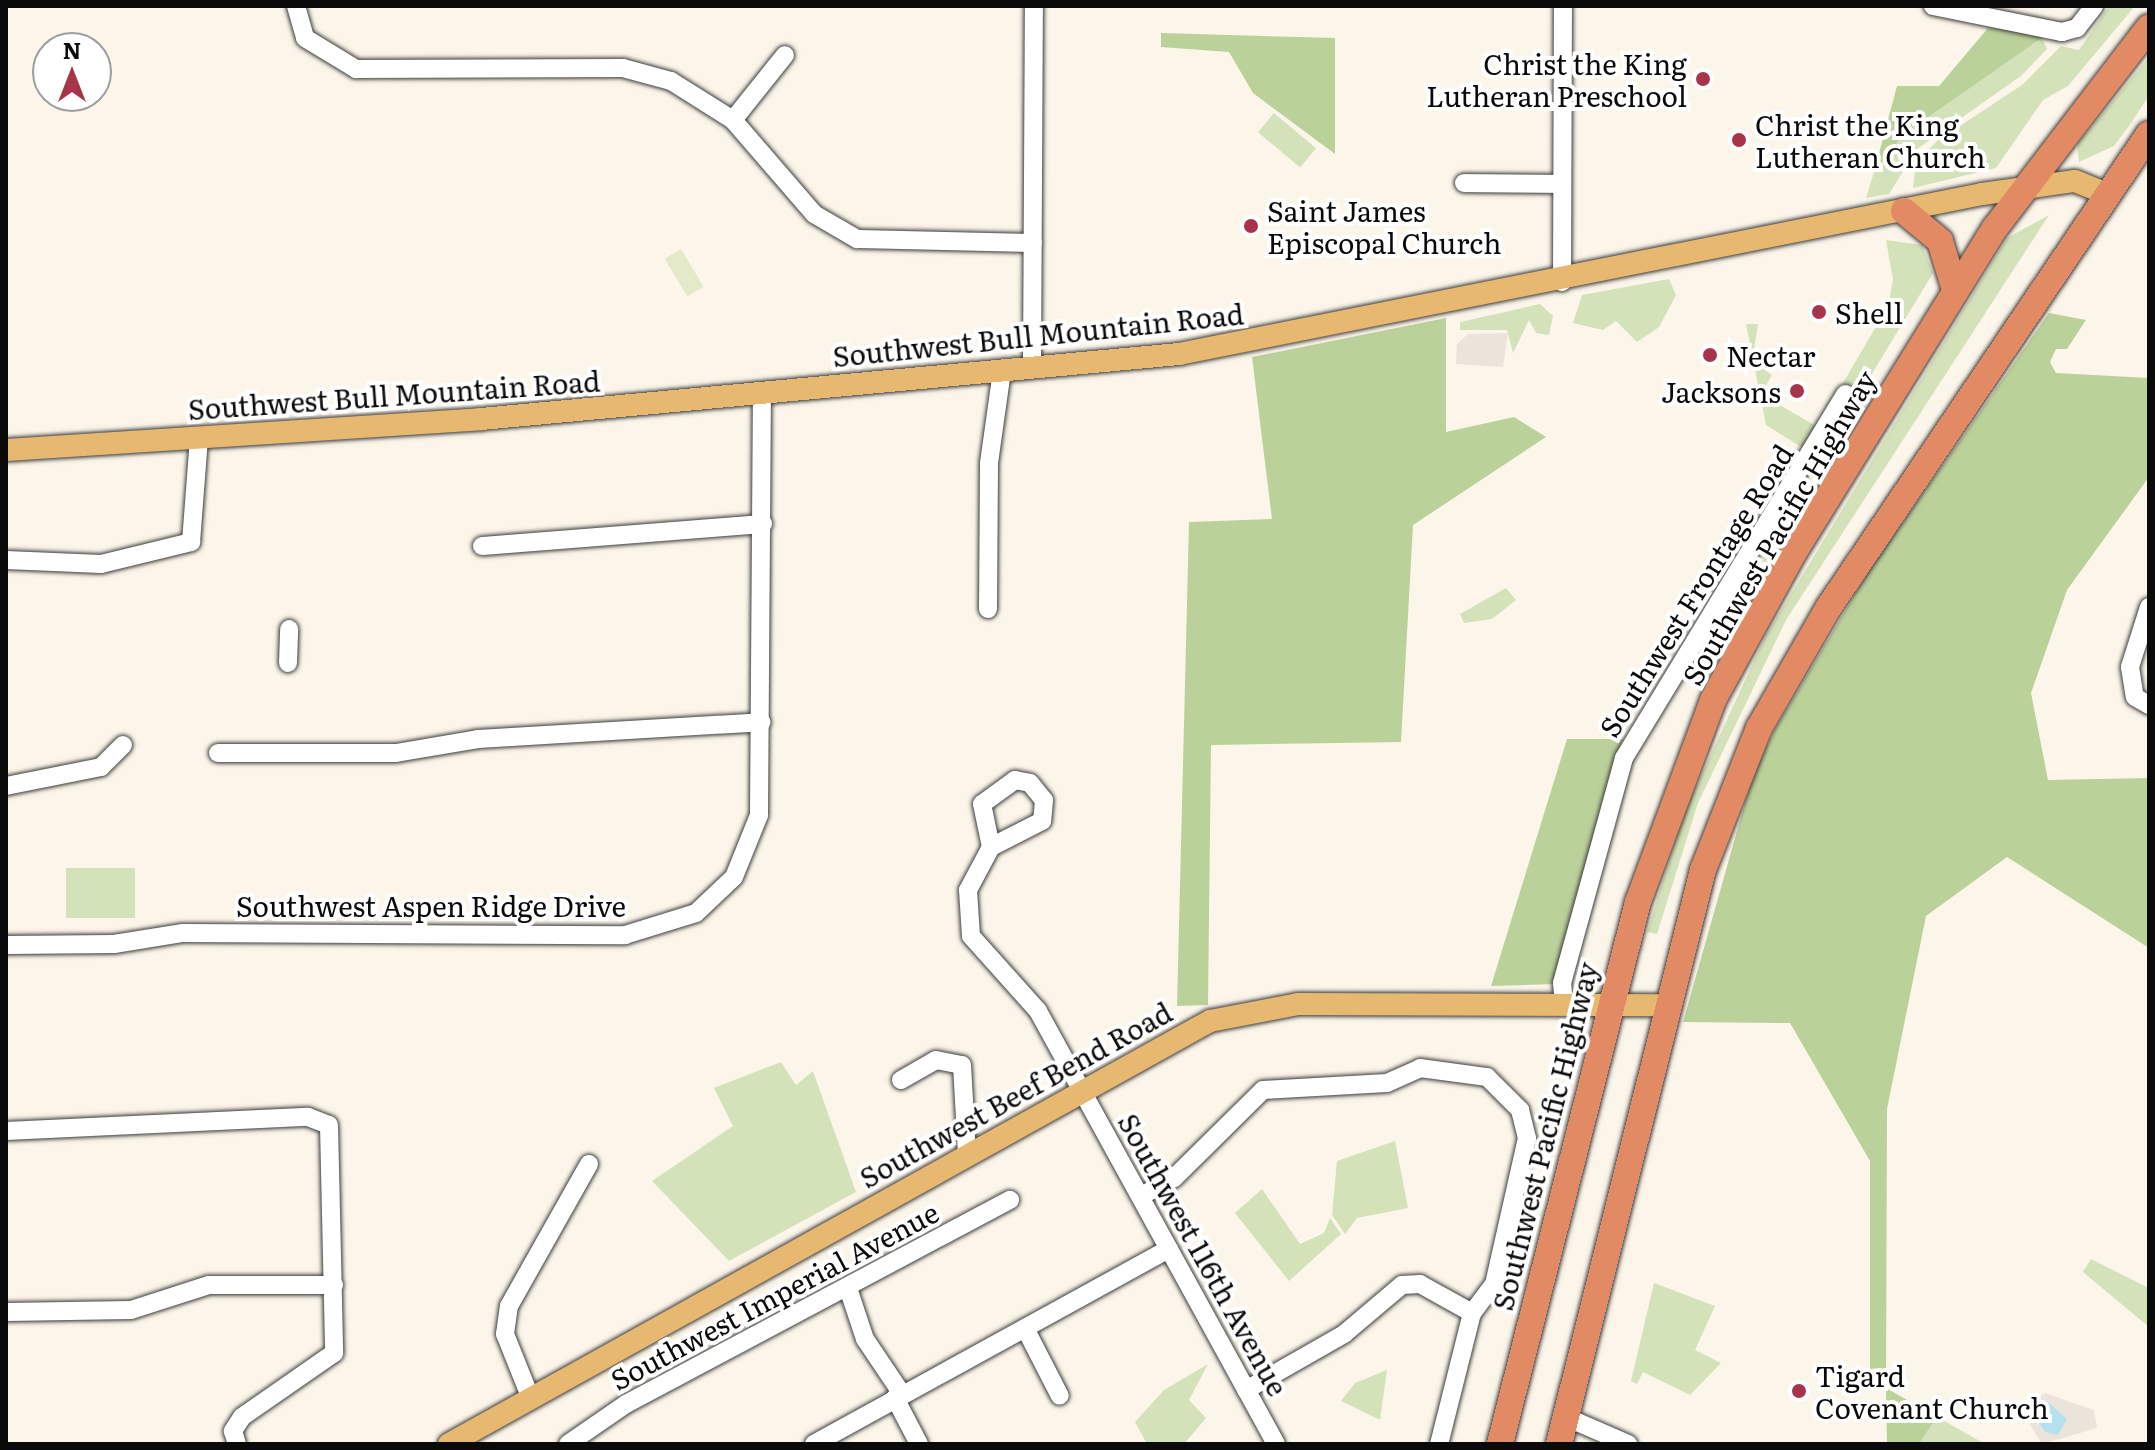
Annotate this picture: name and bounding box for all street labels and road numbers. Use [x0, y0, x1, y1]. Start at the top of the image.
street label: Southwest Bull Mountain Road [831, 296, 1245, 372]
street label: Southwest Bull Mountain Road [187, 363, 601, 425]
street label: Southwest Pacific Highway [1674, 364, 1882, 690]
street label: Southwest Frontage Road [1591, 438, 1799, 742]
street label: Southwest Aspen Ridge Drive [236, 888, 626, 922]
street label: Southwest Pacific Highway [1484, 958, 1604, 1314]
street label: Southwest Beef Bend Road [853, 994, 1177, 1194]
street label: Southwest 116th Avenue [1112, 1107, 1296, 1401]
street label: Southwest Imperial Avenue [604, 1194, 944, 1396]

